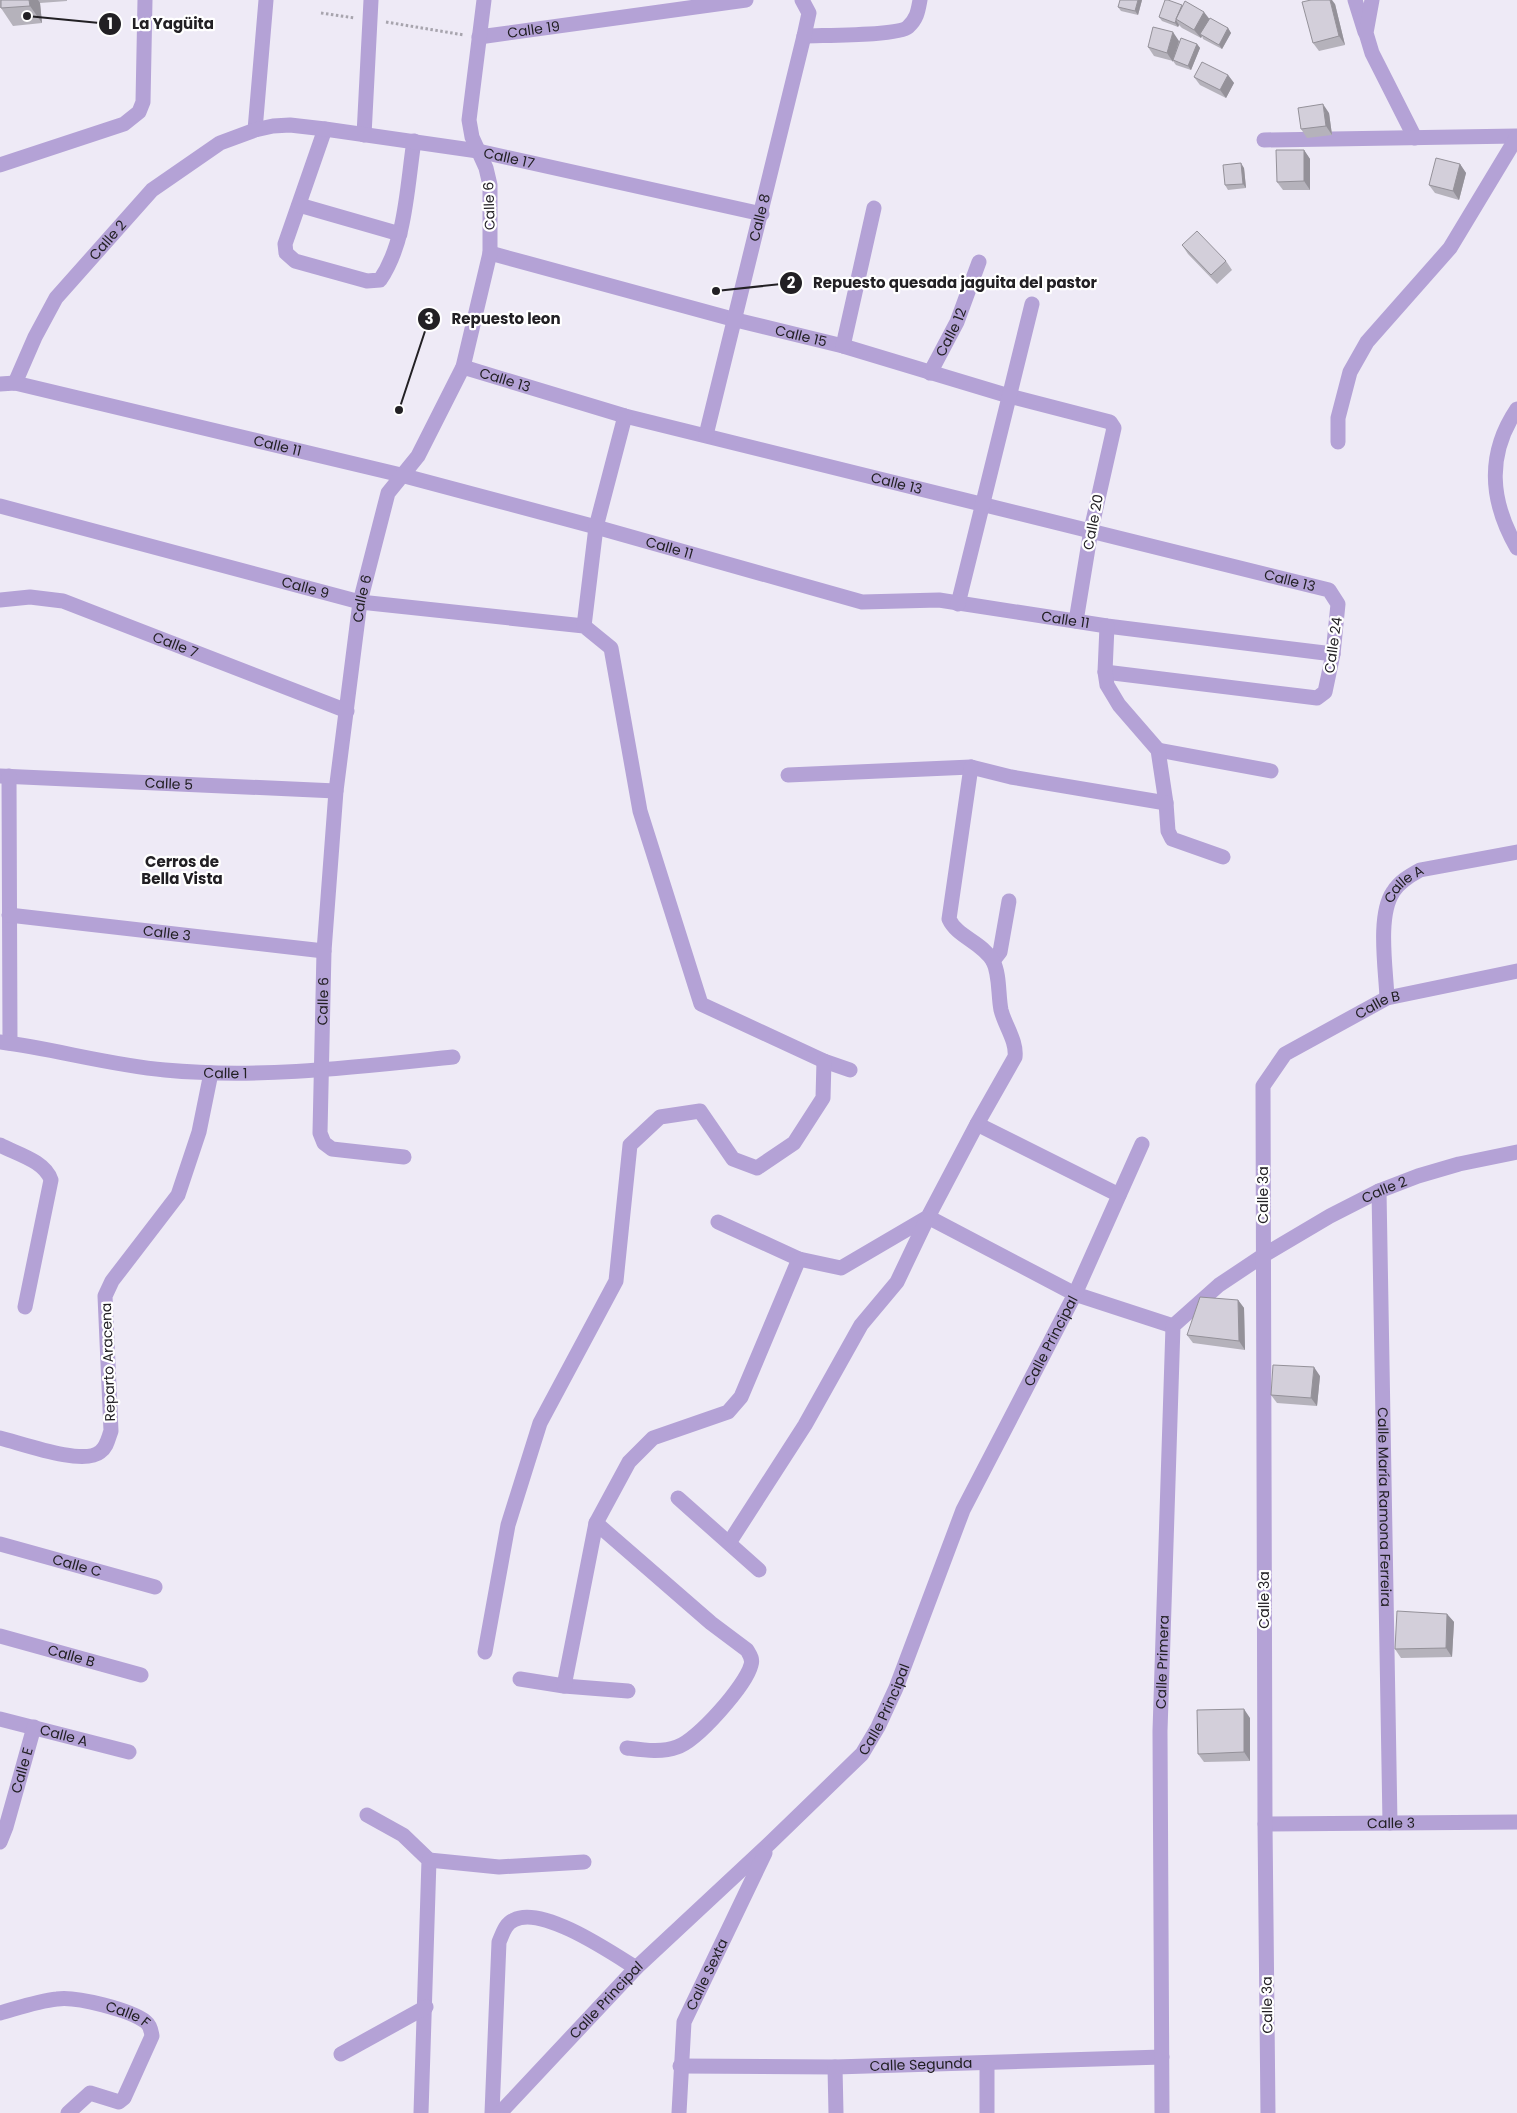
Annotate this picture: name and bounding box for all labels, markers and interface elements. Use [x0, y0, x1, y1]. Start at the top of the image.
callout: La Yagüita [97, 9, 224, 39]
text: 1 [107, 13, 113, 34]
text: La Yagüita [132, 13, 214, 34]
street label: Calle 19 [506, 16, 561, 43]
street label: Calle 17 [482, 143, 537, 173]
street label: Calle 6 [478, 181, 500, 231]
street label: Calle 8 [744, 191, 775, 243]
street label: Calle 2 [84, 216, 131, 265]
callout: Repuesto quesada jaguita del pastor [778, 268, 1107, 298]
text: 2 [787, 272, 796, 293]
text: Repuesto quesada jaguita del pastor [813, 272, 1098, 293]
callout: Repuesto leon [417, 304, 571, 334]
street label: Calle 12 [930, 305, 971, 360]
text: 3 [424, 308, 434, 329]
text: Repuesto leon [451, 308, 561, 329]
street label: Calle 15 [773, 320, 829, 352]
street label: Calle 13 [477, 363, 533, 397]
street label: Calle 11 [252, 430, 304, 461]
street label: Calle 13 [869, 467, 924, 499]
street label: Calle 20 [1078, 492, 1108, 552]
street label: Calle 11 [643, 531, 696, 564]
street label: Calle 13 [1262, 564, 1318, 596]
street label: Calle 9 [279, 572, 331, 603]
street label: Calle 6 [347, 572, 377, 624]
street label: Calle 11 [1040, 606, 1091, 633]
street label: Calle 24 [1319, 615, 1347, 674]
street label: Calle 7 [150, 627, 201, 663]
street label: Calle 5 [144, 772, 193, 795]
district label: Cerros de Bella Vista [141, 851, 223, 889]
street label: Calle A [1379, 860, 1427, 906]
street label: Calle 3 [142, 920, 192, 946]
street label: Calle 6 [312, 977, 333, 1026]
street label: Calle B [1351, 986, 1402, 1024]
street label: Calle 1 [203, 1063, 248, 1083]
street label: Calle 3a [1253, 1166, 1273, 1224]
street label: Calle 2 [1358, 1171, 1410, 1208]
street label: Calle Principal [1019, 1292, 1082, 1390]
street label: Reparto Aracena [96, 1302, 120, 1422]
street label: Calle María Ramona Ferreira [1373, 1407, 1396, 1607]
street label: Calle C [50, 1549, 104, 1582]
street label: Calle 3a [1254, 1571, 1274, 1629]
street label: Calle Primera [1151, 1615, 1174, 1709]
street label: Calle B [45, 1640, 97, 1672]
street label: Calle Principal [853, 1661, 914, 1759]
street label: Calle A [38, 1720, 90, 1751]
street label: Calle E [6, 1745, 38, 1796]
street label: Calle 3 [1367, 1813, 1415, 1833]
street label: Calle Sexta [681, 1935, 733, 2014]
street label: Calle Principal [565, 1957, 647, 2043]
street label: Calle 3a [1257, 1976, 1277, 2034]
street label: Calle F [103, 1996, 155, 2032]
street label: Calle Segunda [869, 2053, 973, 2076]

